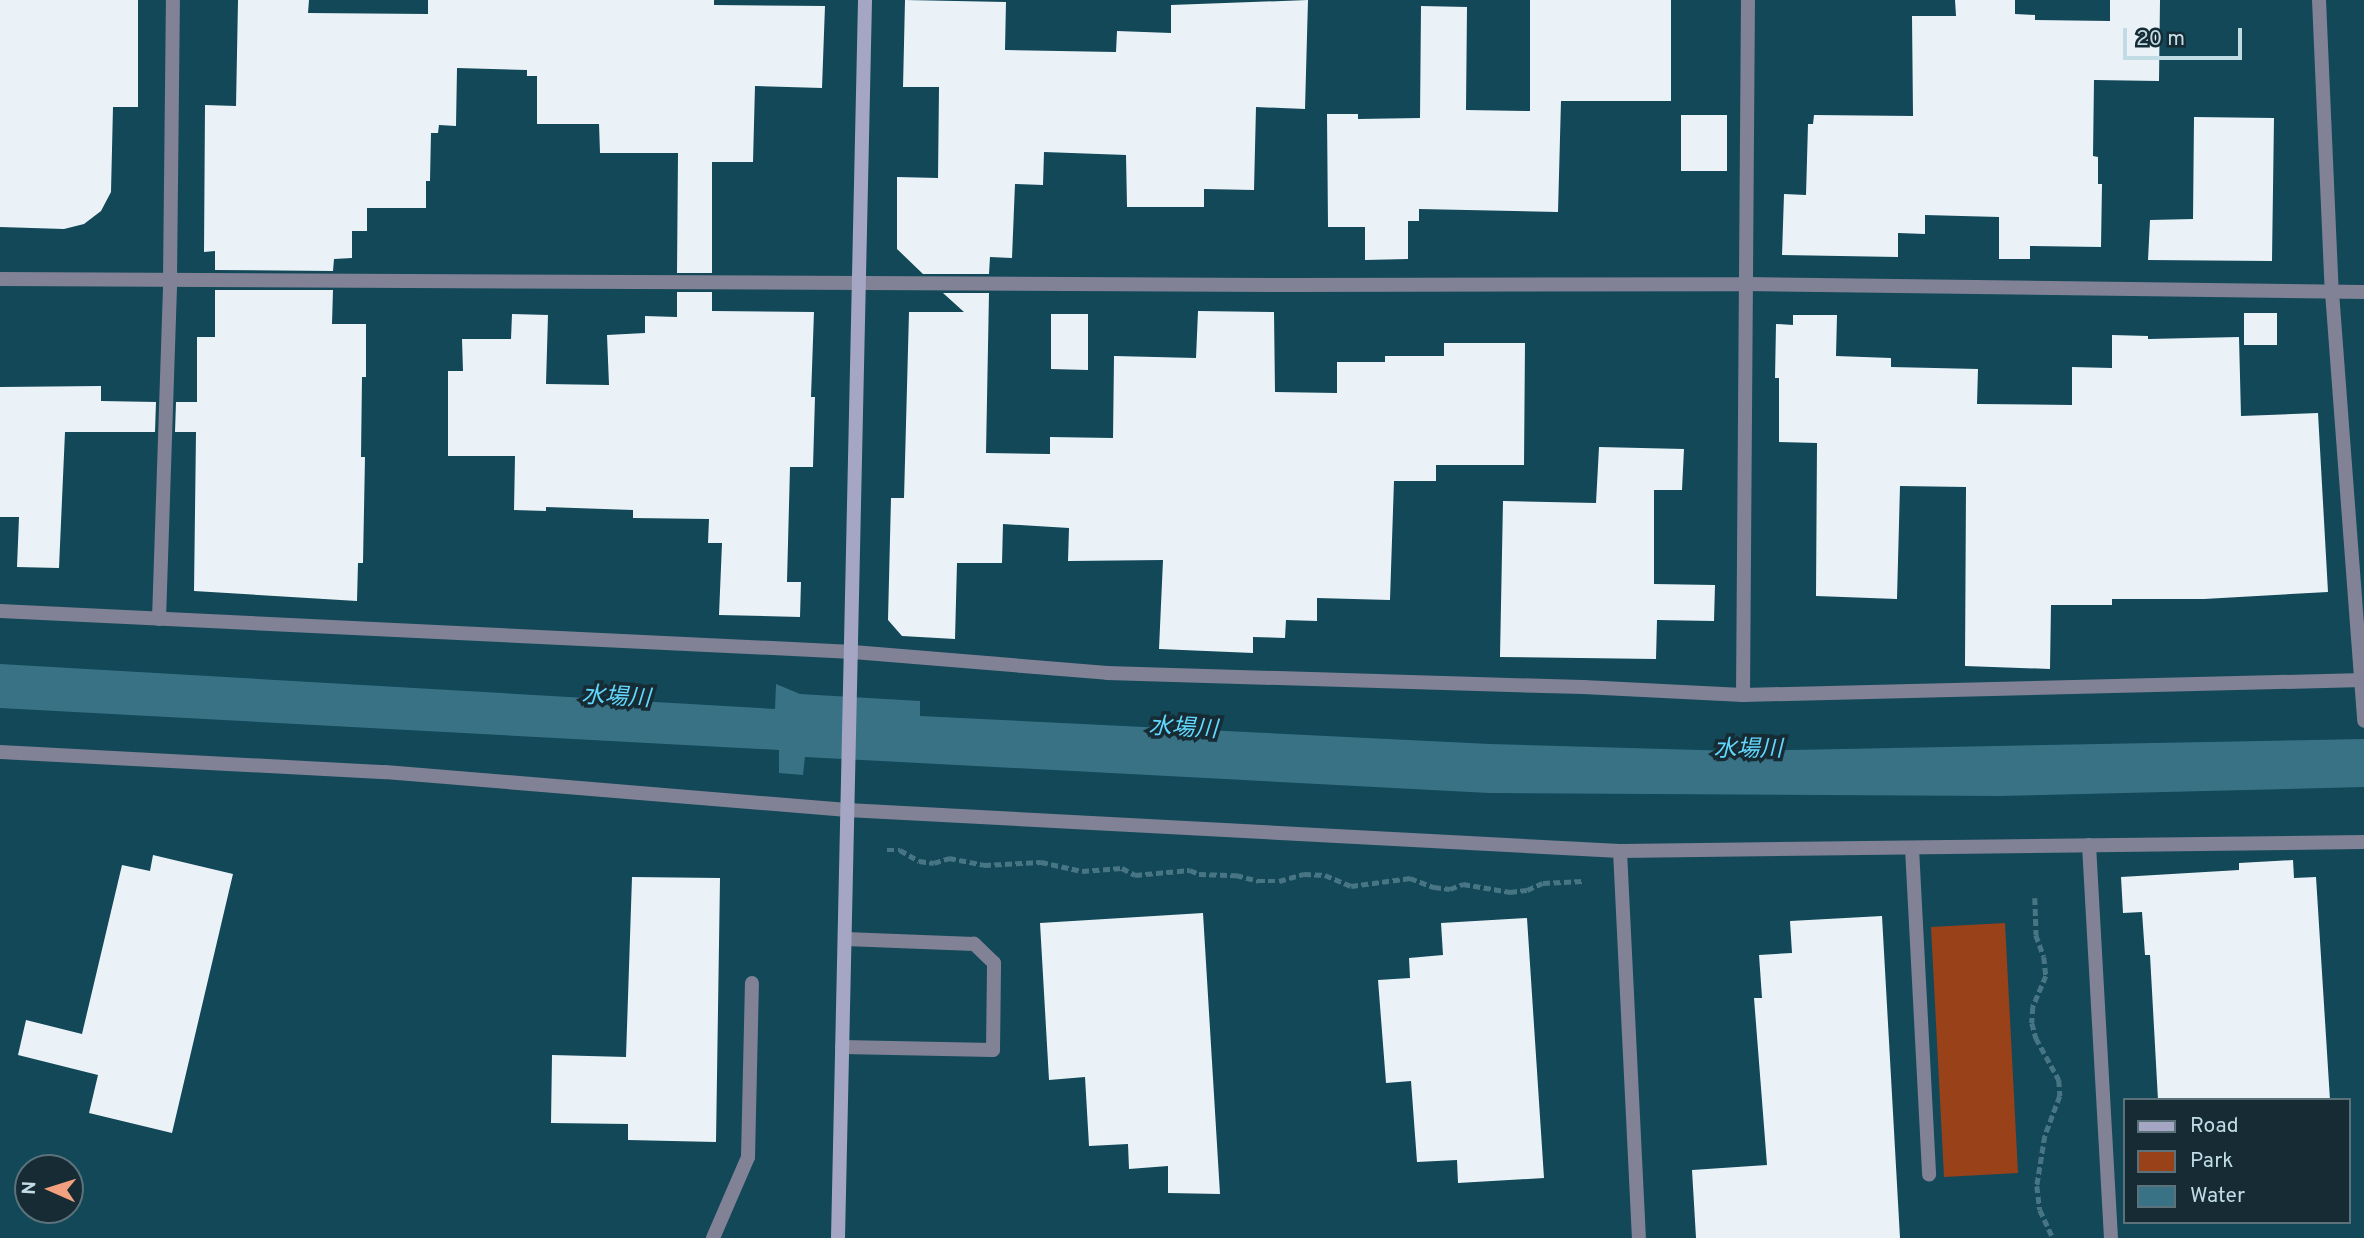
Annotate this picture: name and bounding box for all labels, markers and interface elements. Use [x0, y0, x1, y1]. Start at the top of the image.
scale bar [2126, 14, 2245, 58]
text: 20 m [2136, 26, 2185, 53]
water label: 水場川 [581, 683, 651, 715]
water label: 水場川 [1148, 714, 1218, 746]
water label: 水場川 [1714, 737, 1782, 765]
legend [2122, 1098, 2350, 1224]
text: Road [2190, 1113, 2239, 1140]
text: Park [2190, 1148, 2233, 1175]
north arrow [14, 1154, 84, 1224]
text: N [18, 1181, 42, 1195]
text: Water [2190, 1183, 2245, 1210]

